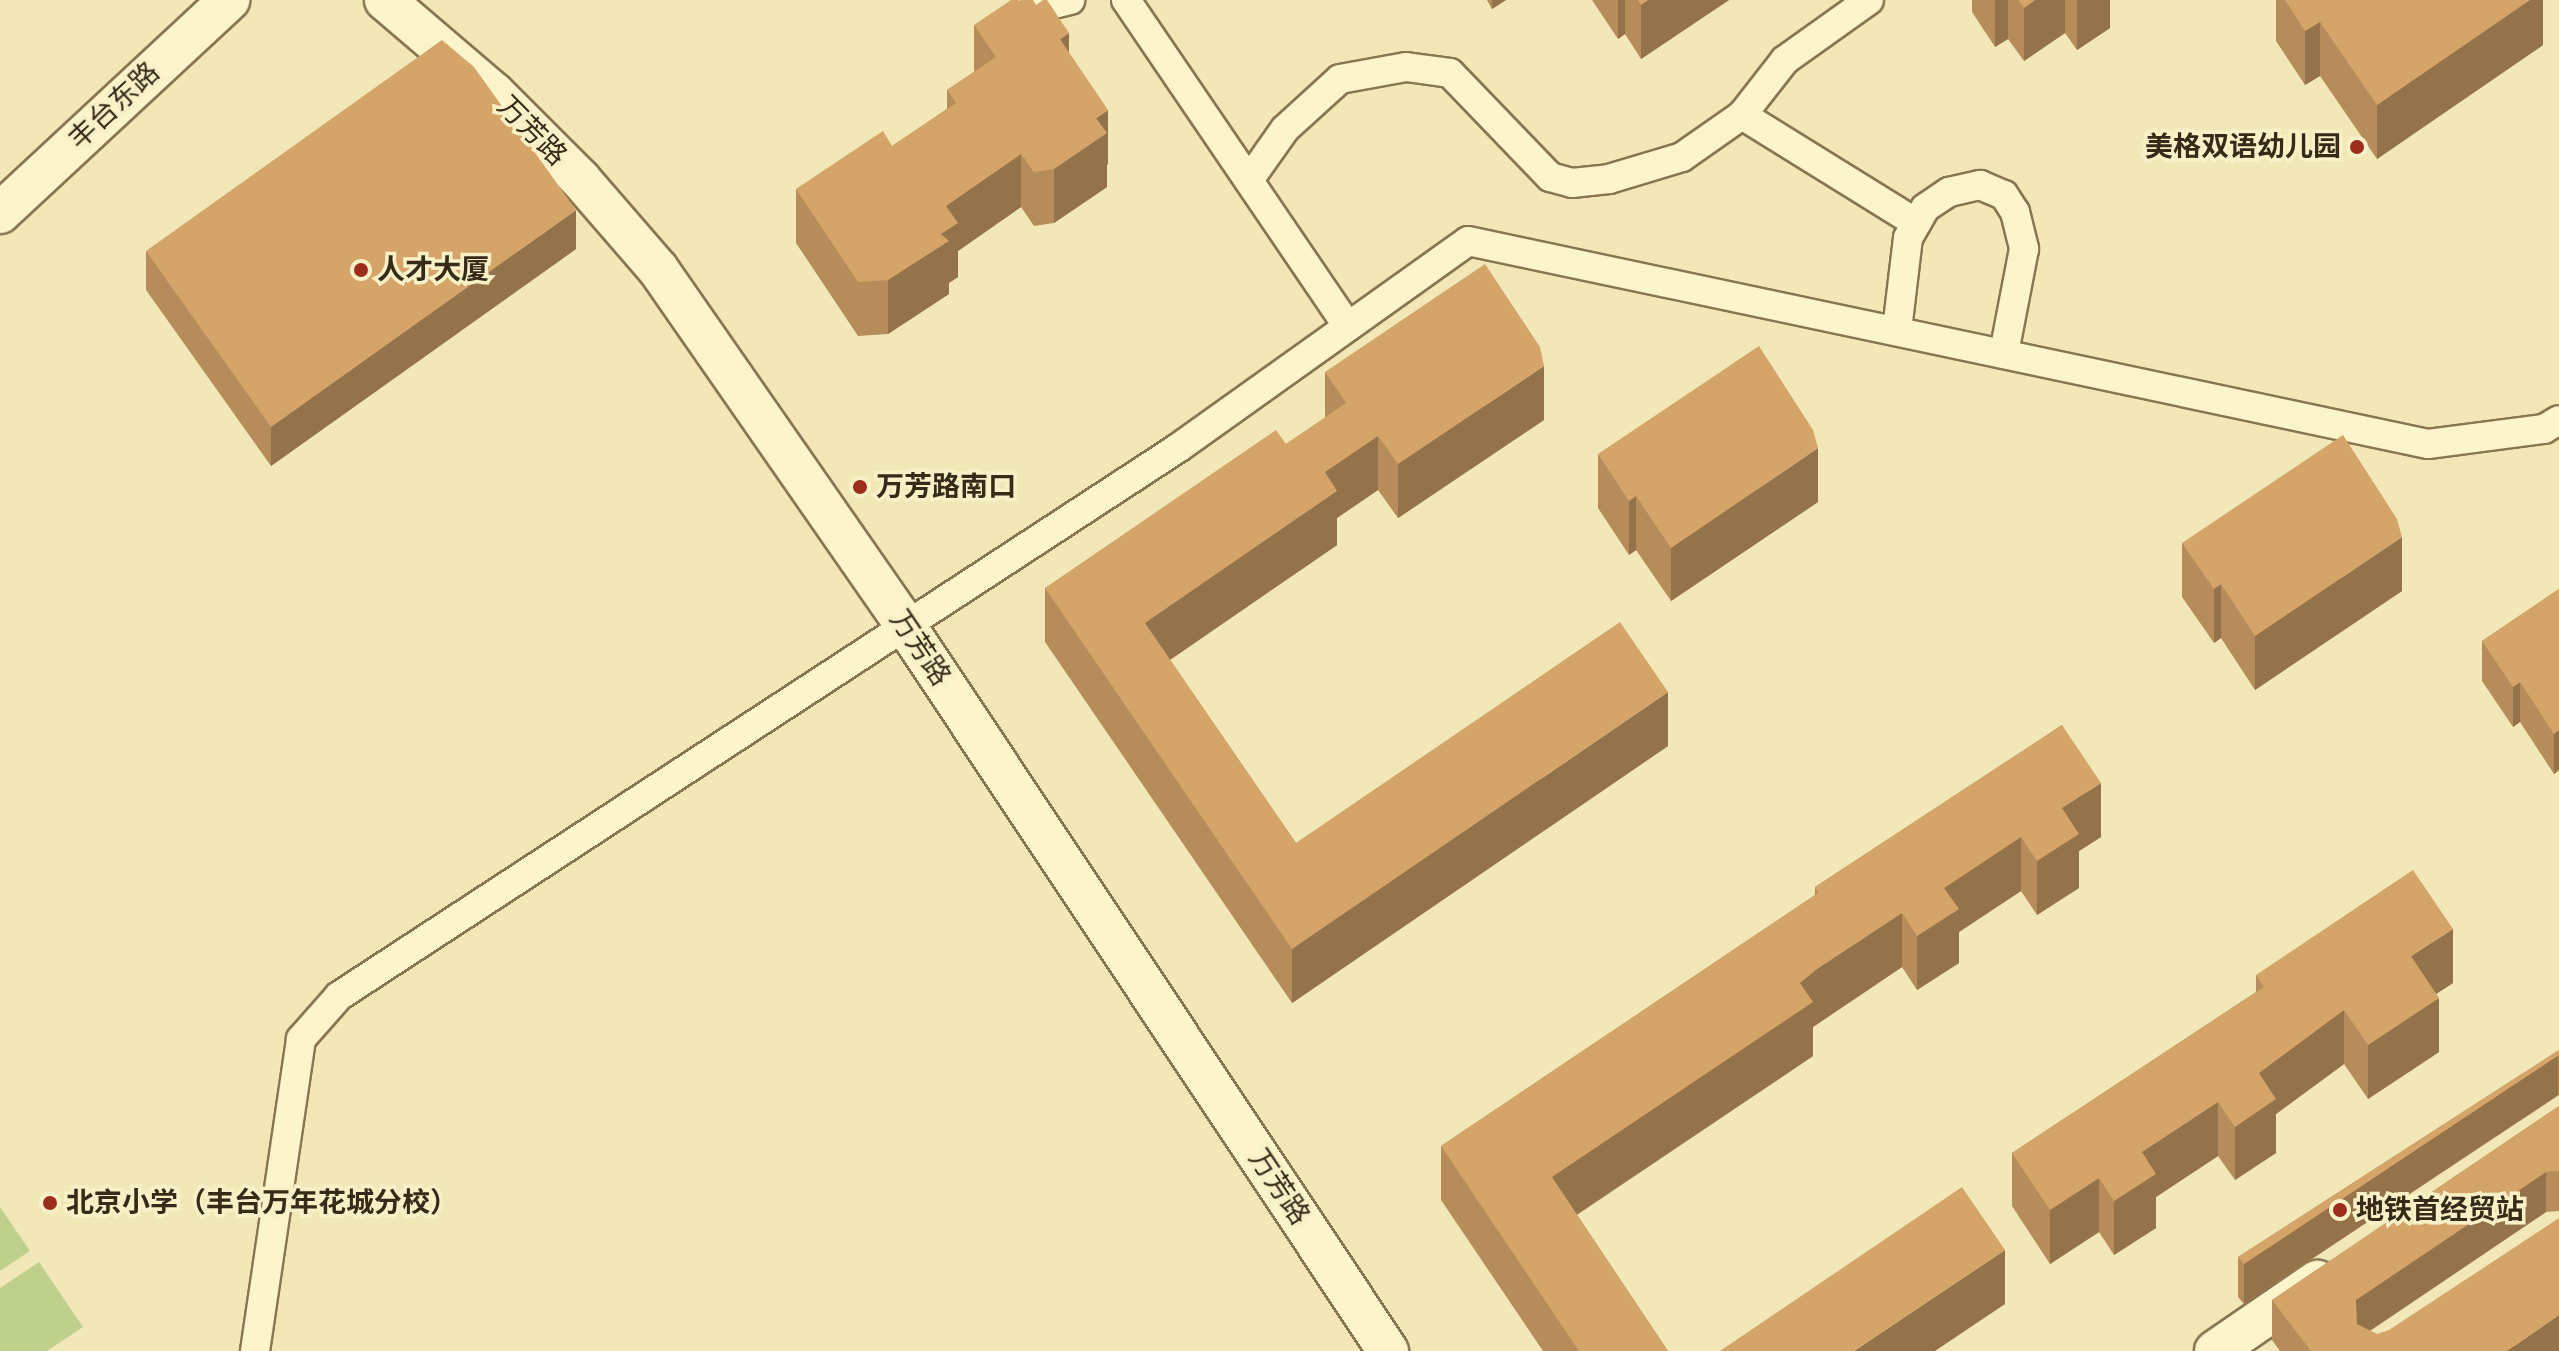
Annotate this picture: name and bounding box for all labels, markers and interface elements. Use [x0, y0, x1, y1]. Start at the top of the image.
street label: 丰台东路 [62, 56, 166, 156]
street label: 万芳路 [490, 89, 574, 173]
place label: 美格双语幼儿园 [2145, 130, 2341, 164]
marker: 美格双语幼儿园 [2348, 138, 2366, 156]
place label: 人才大厦 [377, 253, 489, 287]
marker: 人才大厦 [352, 261, 370, 279]
place label: 万芳路南口 [876, 470, 1016, 504]
marker: 万芳路南口 [851, 478, 869, 496]
street label: 万芳路 [883, 604, 957, 692]
street label: 万芳路 [1242, 1143, 1316, 1231]
place label: 北京小学（丰台万年花城分校） [66, 1186, 458, 1220]
place label: 地铁首经贸站 [2356, 1193, 2524, 1227]
marker: 北京小学（丰台万年花城分校） [41, 1194, 59, 1212]
marker: 地铁首经贸站 [2331, 1201, 2349, 1219]

